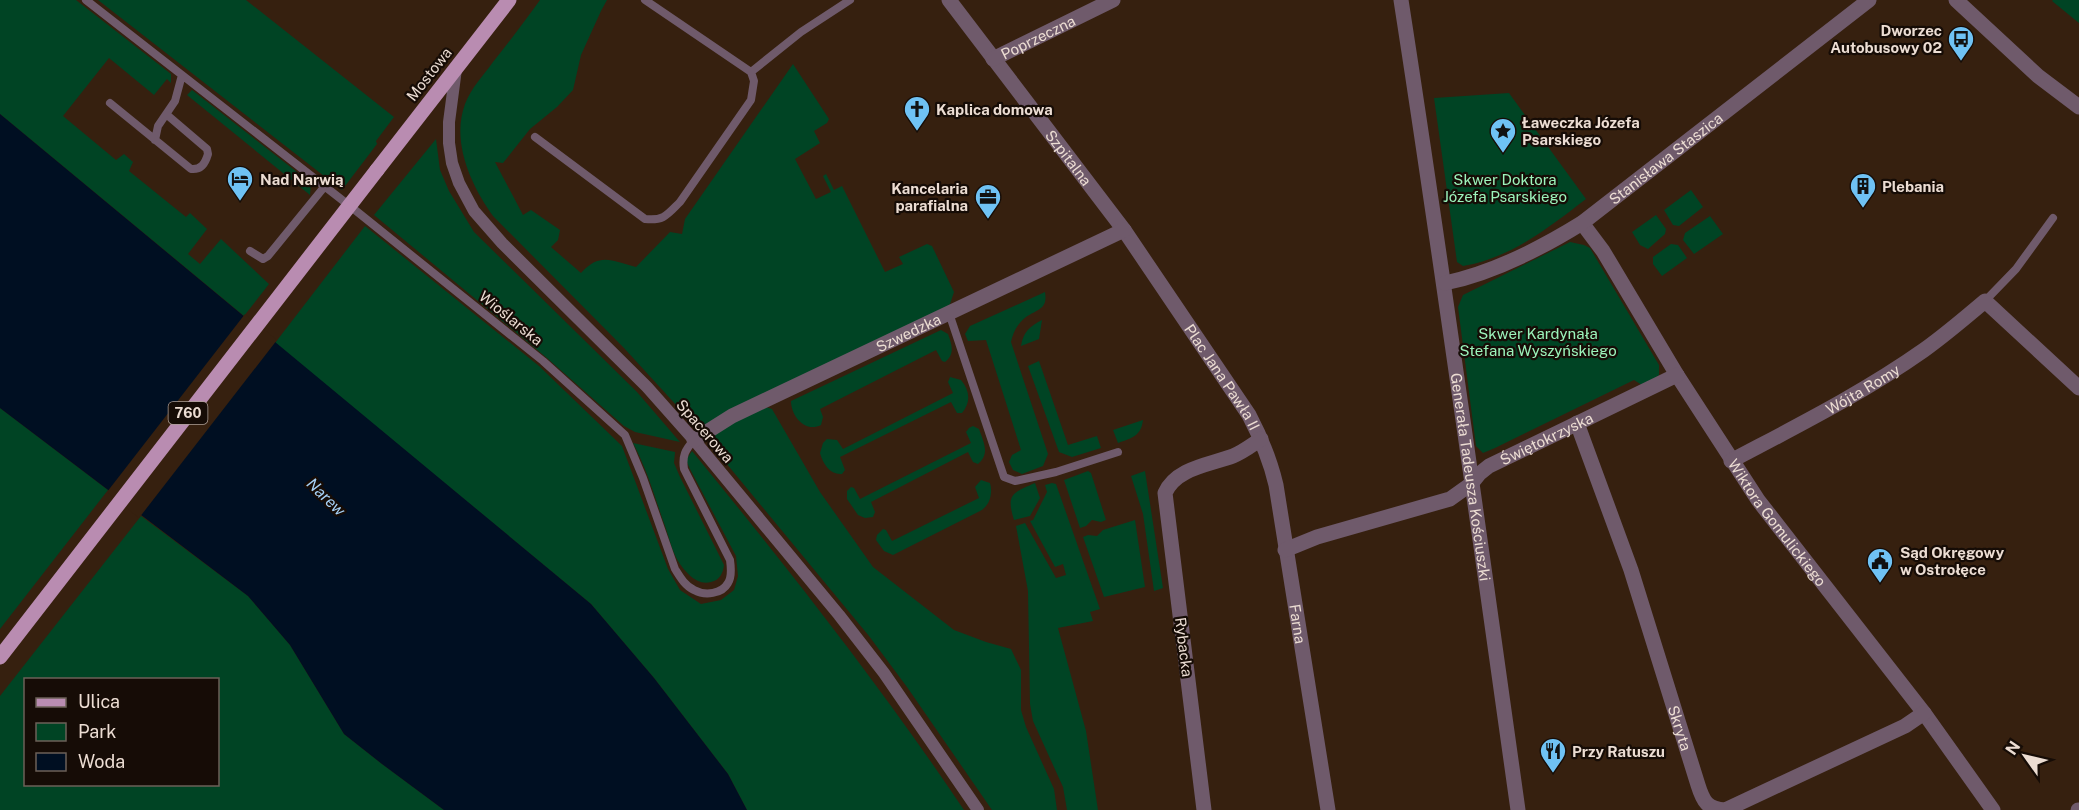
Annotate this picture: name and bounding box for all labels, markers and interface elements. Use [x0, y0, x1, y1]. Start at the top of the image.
street label: Poprzeczna [998, 12, 1078, 62]
place label: Dworzec Autobusowy 02 [1830, 22, 1942, 56]
bus stop icon: Dworzec Autobusowy 02 [1946, 24, 1976, 62]
street label: Mostowa [403, 44, 455, 104]
church icon: Kaplica domowa [902, 94, 932, 132]
place label: Kaplica domowa [936, 101, 1053, 118]
street label: Stanisława Staszica [1605, 109, 1726, 208]
place label: Ławeczka Józefa Psarskiego [1522, 114, 1640, 148]
place icon: Ławeczka Józefa Psarskiego [1488, 116, 1518, 154]
street label: Szpitalna [1042, 126, 1095, 189]
hotel icon: Nad Narwią [225, 164, 255, 202]
place label: Nad Narwią [260, 171, 344, 188]
park label: Skwer Doktora Józefa Psarskiego [1443, 171, 1567, 205]
building icon: Plebania [1848, 171, 1878, 209]
place label: Plebania [1882, 178, 1944, 195]
place label: Kancelaria parafialna [891, 180, 968, 214]
office icon: Kancelaria parafialna [973, 182, 1003, 220]
street label: Wioślarska [476, 287, 546, 349]
street label: Szwedzka [873, 310, 943, 355]
street label: Plac Jana Pawła II [1181, 321, 1264, 433]
park label: Skwer Kardynała Stefana Wyszyńskiego [1459, 325, 1617, 359]
street label: Wójta Romy [1823, 360, 1903, 417]
street label: Generała Tadeusza Kościuszki [1448, 372, 1494, 582]
street label: Spacerowa [673, 396, 737, 466]
road number: 760 [168, 402, 207, 424]
street label: Świętokrzyska [1497, 409, 1596, 468]
street label: Wiktora Gomulickiego [1725, 456, 1830, 589]
water label: Narew [303, 474, 350, 521]
place label: Sąd Okręgowy w Ostrołęce [1900, 544, 2005, 578]
public building icon: Sąd Okręgowy w Ostrołęce [1865, 546, 1895, 584]
street label: Farna [1287, 603, 1310, 645]
street label: Rybacka [1172, 616, 1196, 678]
legend [24, 678, 219, 786]
text: Ulica [78, 691, 120, 712]
street label: Skryta [1665, 703, 1695, 753]
text: Park [78, 721, 116, 742]
north arrow [1995, 726, 2055, 786]
restaurant icon: Przy Ratuszu [1538, 736, 1568, 774]
text: N [2002, 737, 2024, 758]
place label: Przy Ratuszu [1572, 743, 1665, 760]
text: Woda [78, 751, 125, 772]

